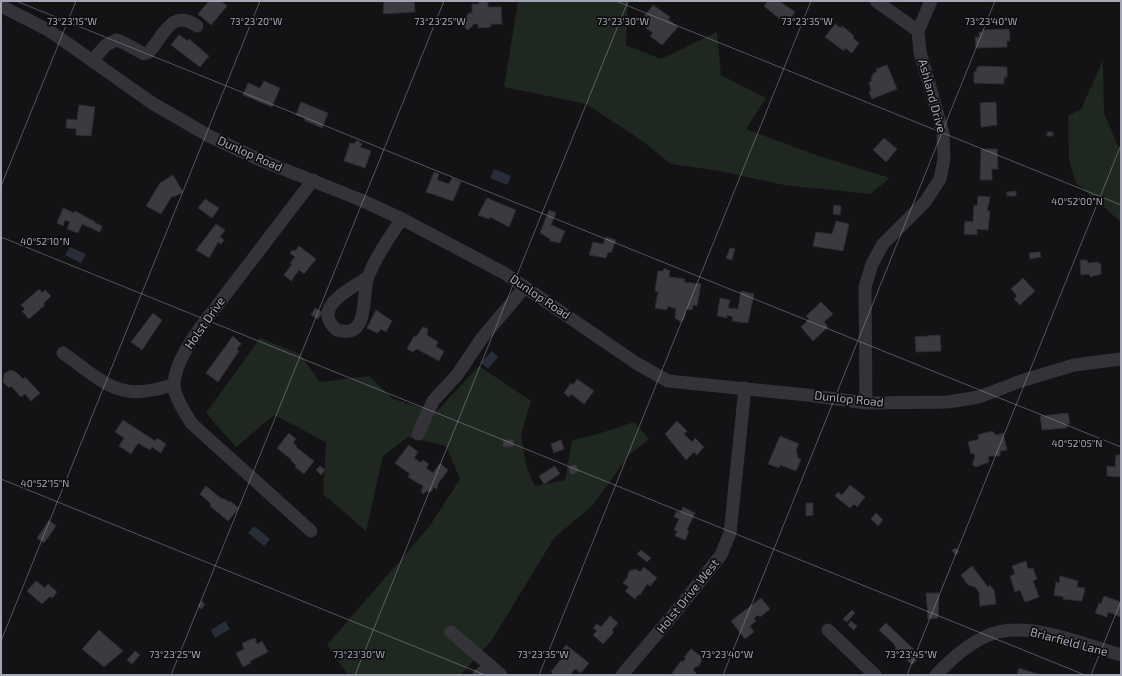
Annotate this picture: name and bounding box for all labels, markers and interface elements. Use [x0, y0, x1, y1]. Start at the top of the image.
text: 73°23'15"W [47, 15, 97, 27]
text: 73°23'20"W [230, 15, 283, 27]
text: 73°23'25"W [414, 15, 466, 27]
text: 73°23'30"W [597, 15, 650, 27]
text: 73°23'35"W [781, 15, 833, 27]
text: 73°23'40"W [965, 15, 1018, 27]
street label: Ashland Drive [916, 57, 950, 134]
street label: Dunlop Road [216, 133, 285, 174]
text: 40°52'00"N [1051, 195, 1103, 207]
text: 40°52'10"N [20, 235, 70, 247]
street label: Dunlop Road [508, 271, 573, 321]
street label: Holst Drive [181, 294, 227, 351]
street label: Dunlop Road [814, 387, 884, 409]
text: 40°52'05"N [1052, 437, 1102, 449]
text: 40°52'15"N [21, 477, 69, 489]
street label: Holst Drive West [653, 555, 722, 635]
street label: Briarfield Lane [1029, 624, 1110, 658]
text: 73°23'25"W [149, 648, 201, 660]
text: 73°23'30"W [333, 648, 386, 660]
text: 73°23'35"W [517, 648, 569, 660]
text: 73°23'40"W [701, 648, 754, 660]
text: 73°23'45"W [885, 648, 937, 660]

